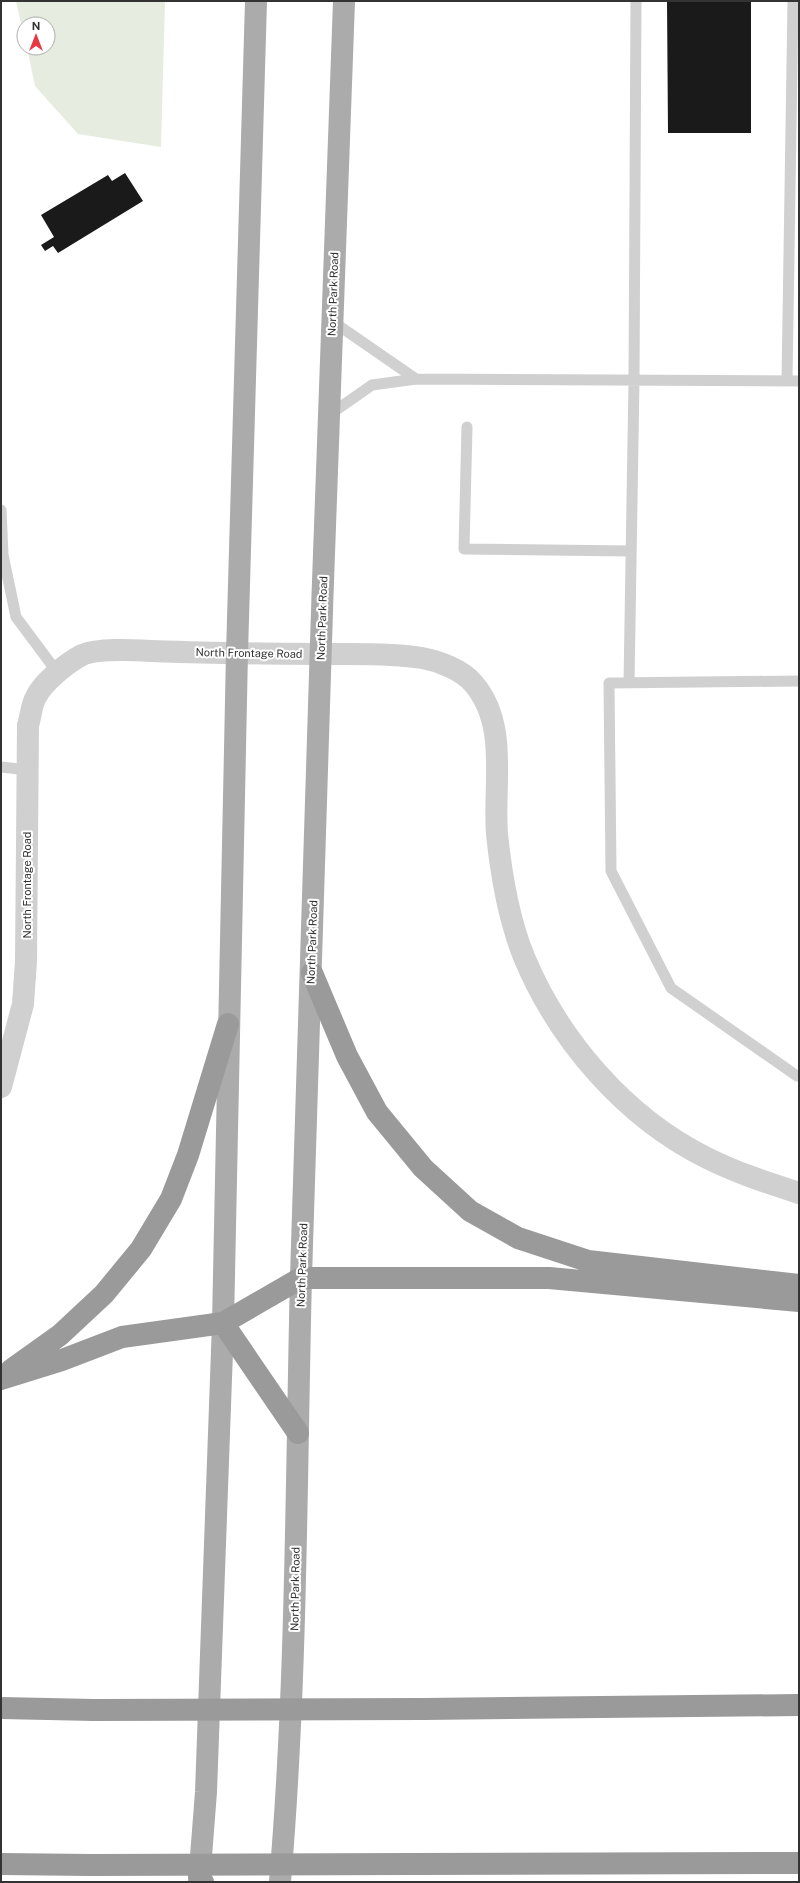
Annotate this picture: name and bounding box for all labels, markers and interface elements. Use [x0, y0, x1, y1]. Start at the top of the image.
north arrow [16, 16, 56, 56]
text: N [32, 20, 40, 32]
street label: North Park Road [326, 252, 340, 336]
street label: North Park Road [315, 576, 329, 660]
street label: North Frontage Road [195, 646, 303, 660]
street label: North Frontage Road [21, 832, 33, 938]
street label: North Park Road [305, 900, 319, 984]
street label: North Park Road [295, 1223, 309, 1307]
street label: North Park Road [288, 1547, 302, 1631]

